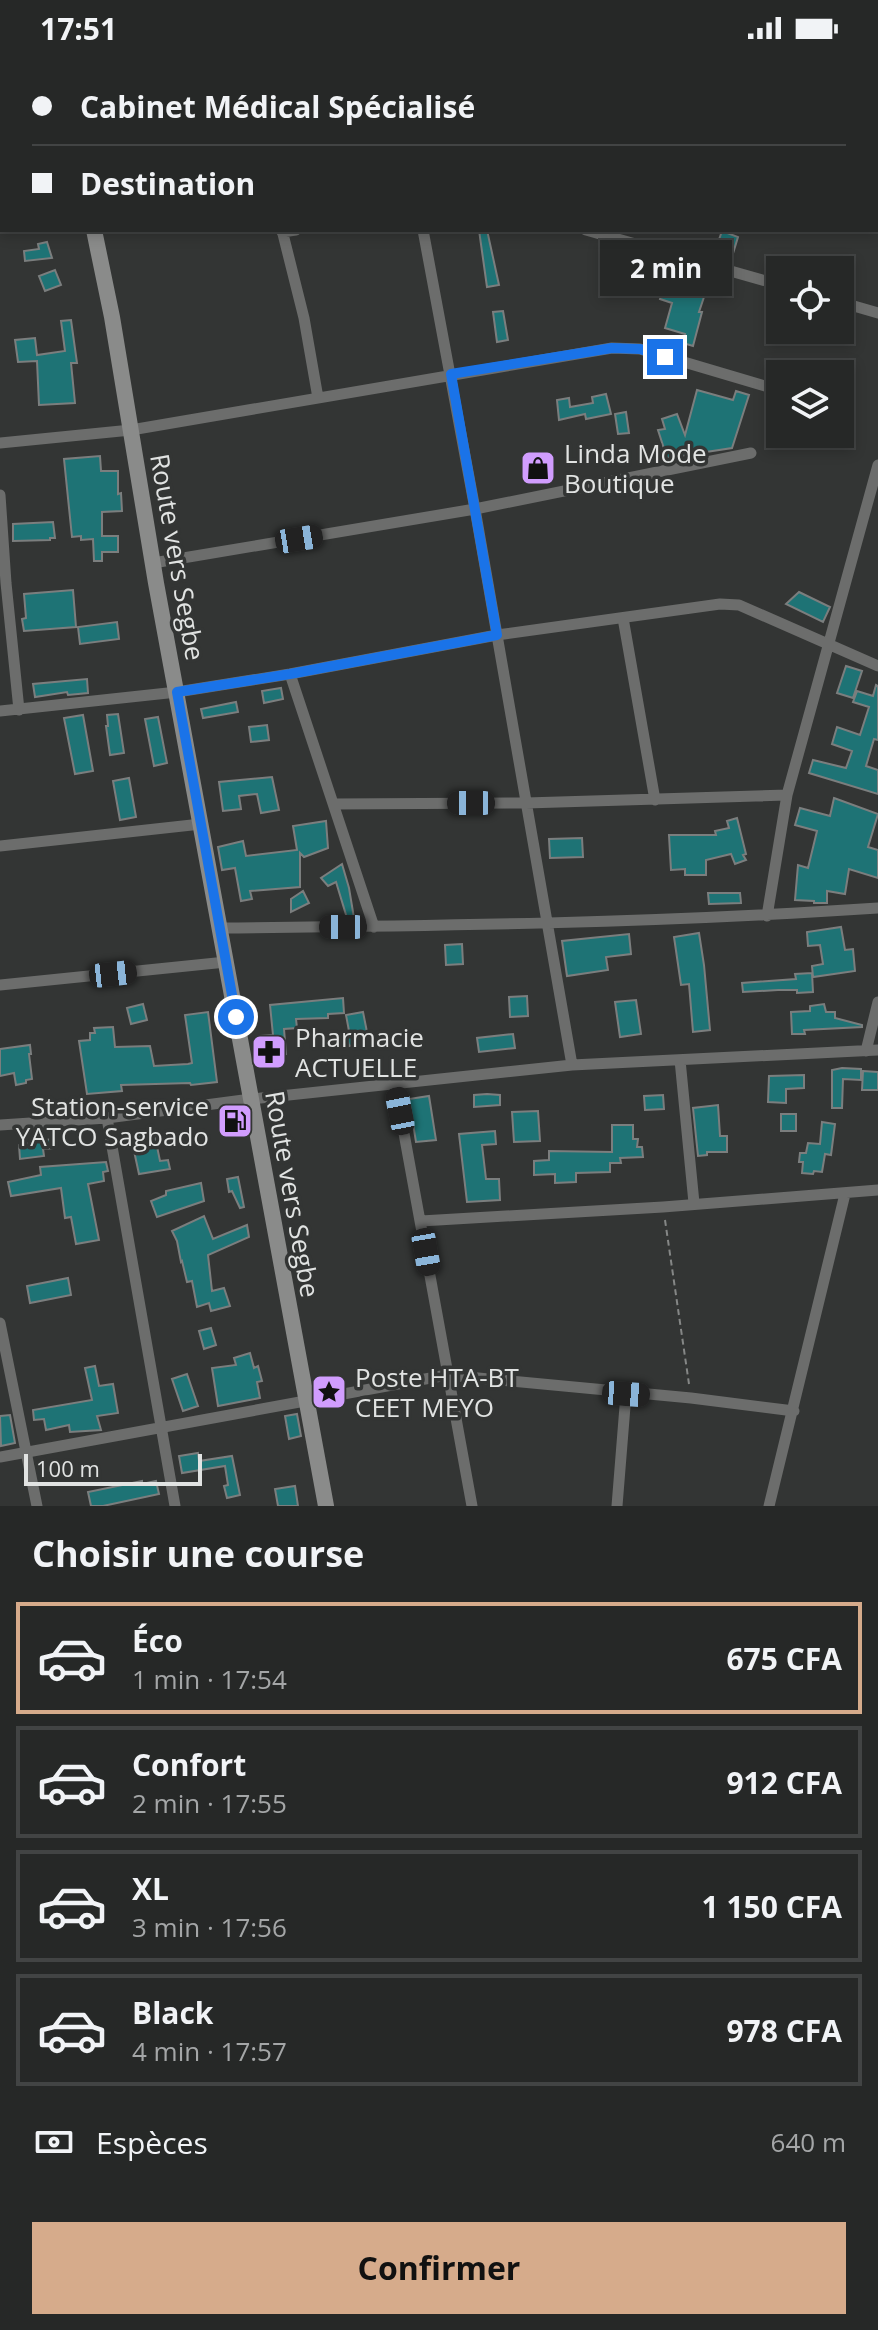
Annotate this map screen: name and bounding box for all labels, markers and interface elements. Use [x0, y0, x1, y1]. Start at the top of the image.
text: 17:51 [40, 8, 117, 49]
text: Cabinet Médical Spécialisé [80, 86, 475, 127]
text: Destination [80, 163, 255, 204]
callout: 2 min [599, 241, 731, 297]
text: 2 min [630, 250, 702, 286]
map controls [766, 256, 854, 448]
button: locate [766, 256, 854, 344]
route end [647, 339, 683, 375]
button: layers [766, 360, 854, 448]
place label: Linda Mode Boutique [564, 435, 707, 501]
shop icon: Linda Mode Boutique [519, 449, 557, 487]
street label: Route vers Segbe [142, 451, 214, 663]
car [273, 523, 325, 555]
car [447, 791, 495, 815]
car [319, 915, 367, 939]
car [88, 960, 138, 988]
route start [218, 999, 254, 1035]
place label: Pharmacie ACTUELLE [295, 1019, 424, 1085]
pharmacy icon: Pharmacie ACTUELLE [250, 1033, 288, 1071]
car [384, 1085, 416, 1137]
place label: Station-service YATCO Sagbado [16, 1088, 209, 1154]
street label: Route vers Segbe [257, 1088, 329, 1300]
fuel station icon: Station-service YATCO Sagbado [216, 1102, 254, 1140]
car [410, 1226, 442, 1278]
place label: Poste HTA-BT CEET MEYO [355, 1359, 519, 1425]
place icon: Poste HTA-BT CEET MEYO [310, 1373, 348, 1411]
car [601, 1380, 651, 1408]
scale bar [24, 1450, 202, 1486]
text: 100 m [36, 1453, 100, 1483]
text: Choisir une course [32, 1529, 364, 1578]
text: Éco [132, 1620, 183, 1661]
icon: car [36, 1622, 108, 1694]
text: 675 CFA [726, 1638, 842, 1679]
text: 1 min · 17:54 [132, 1661, 287, 1697]
text: Confort [132, 1744, 246, 1785]
icon: car [36, 1746, 108, 1818]
text: 912 CFA [726, 1762, 842, 1803]
text: 2 min · 17:55 [132, 1785, 287, 1821]
text: XL [132, 1868, 169, 1909]
icon: car [36, 1870, 108, 1942]
text: 1 150 CFA [702, 1886, 842, 1927]
text: 3 min · 17:56 [132, 1909, 287, 1945]
text: Black [132, 1992, 213, 2033]
icon: car [36, 1994, 108, 2066]
text: 978 CFA [726, 2010, 842, 2051]
text: 4 min · 17:57 [132, 2033, 287, 2069]
icon: cash [32, 2120, 76, 2164]
text: Espèces [96, 2122, 208, 2163]
text: 640 m [771, 2124, 846, 2160]
button: Confirmer [32, 2222, 846, 2314]

